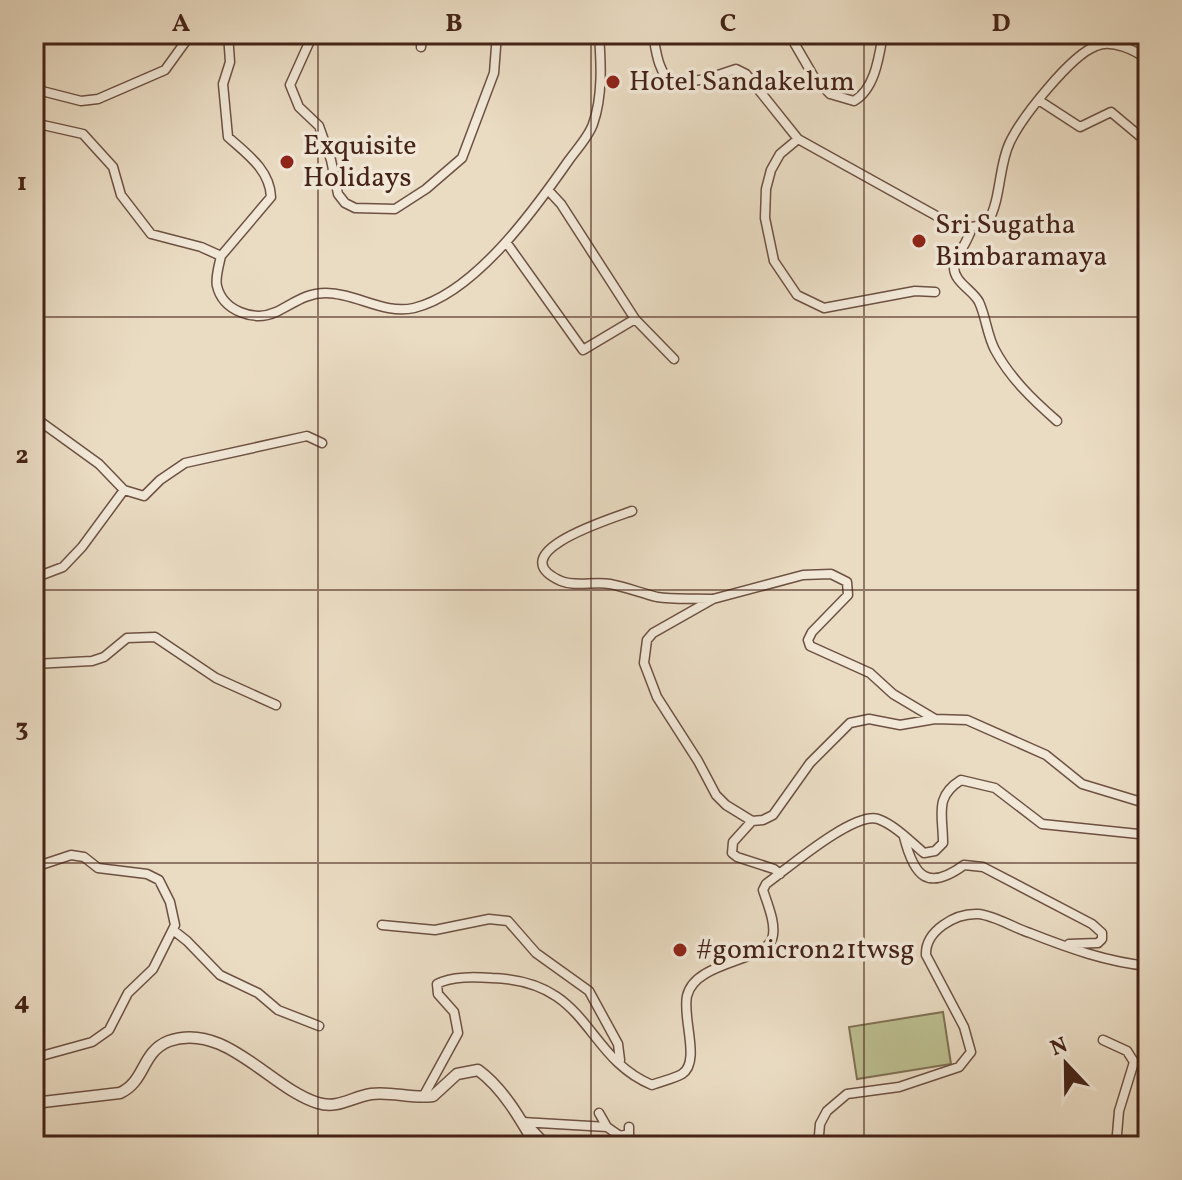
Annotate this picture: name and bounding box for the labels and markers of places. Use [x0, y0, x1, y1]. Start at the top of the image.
place label: Hotel Sandakelum [629, 63, 855, 102]
marker: Hotel Sandakelum [604, 73, 622, 91]
place label: Exquisite Holidays [303, 127, 417, 198]
marker: Exquisite Holidays [278, 153, 296, 171]
place label: Sri Sugatha Bimbaramaya [935, 206, 1108, 277]
marker: Sri Sugatha Bimbaramaya [910, 232, 928, 250]
place label: #gomicron21twsg [696, 931, 915, 970]
marker: #gomicron21twsg [671, 941, 689, 959]

